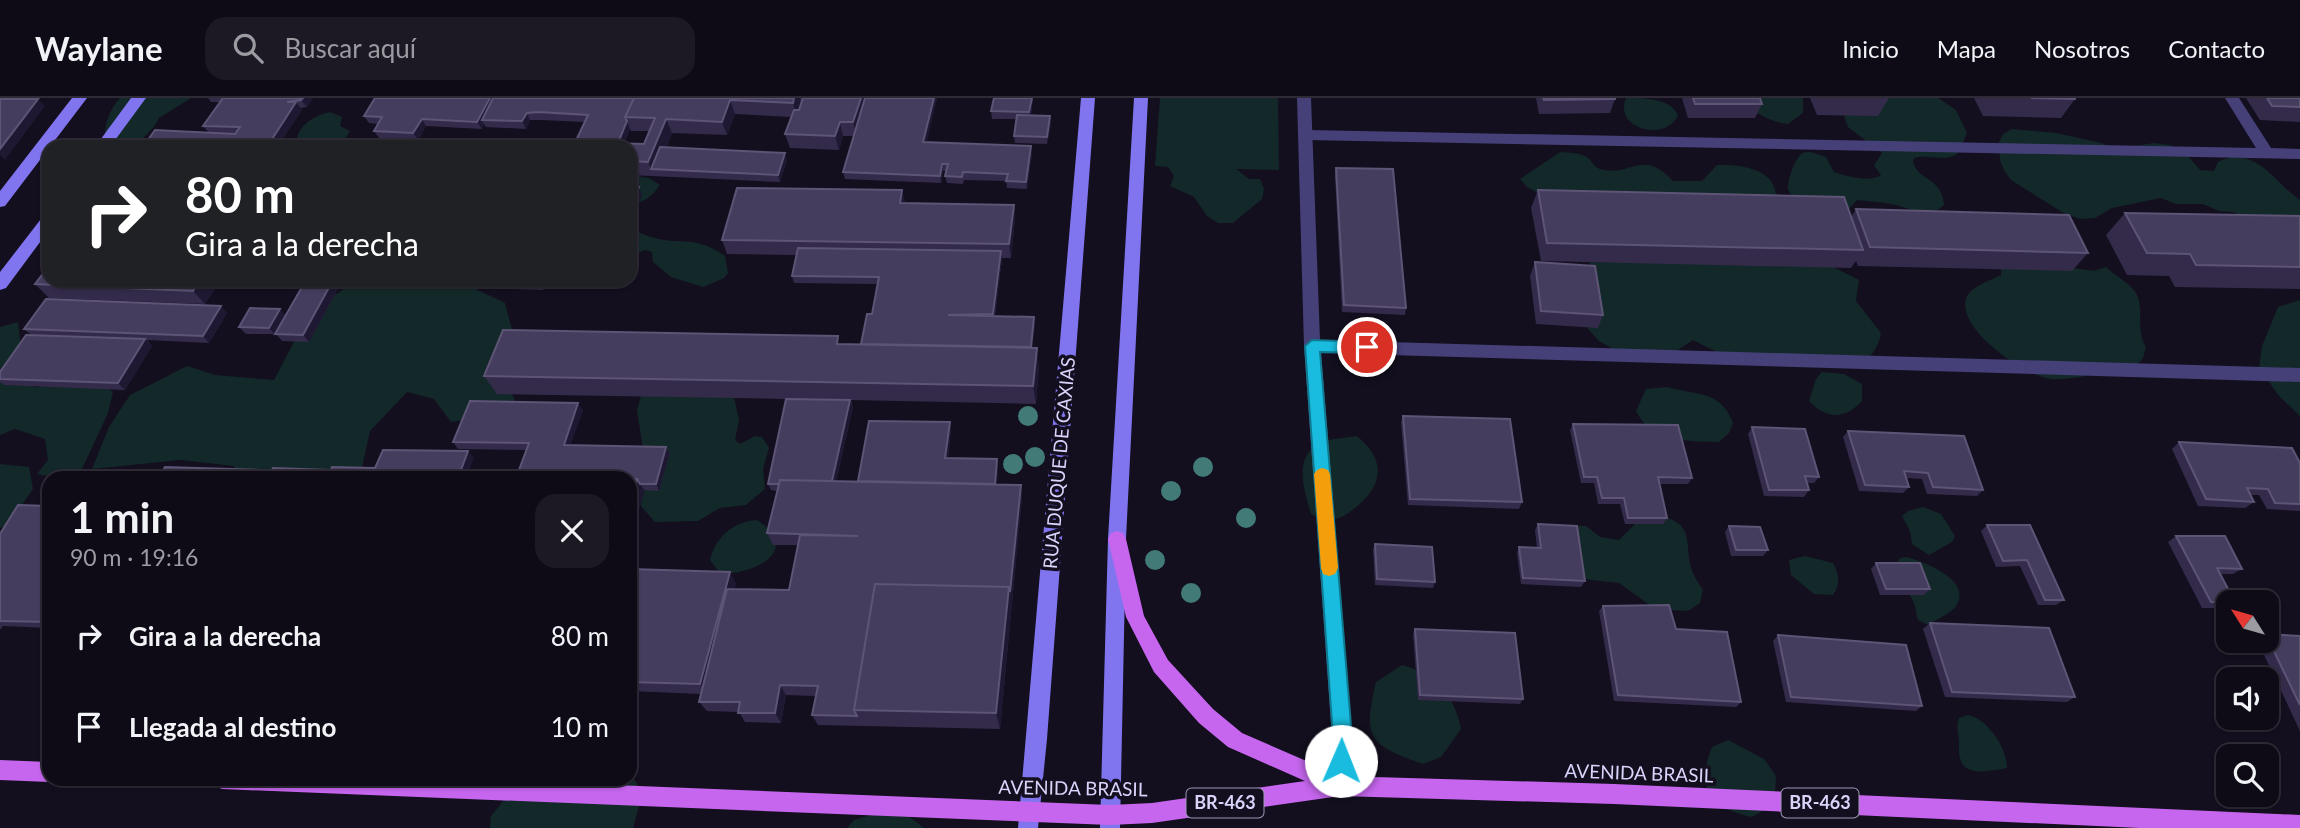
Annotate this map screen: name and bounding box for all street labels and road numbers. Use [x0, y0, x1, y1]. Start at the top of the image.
street label: RUA DUQUE DE CAXIAS [1038, 356, 1079, 570]
street label: AVENIDA BRASIL [1564, 758, 1714, 787]
street label: AVENIDA BRASIL [998, 775, 1148, 800]
road number: BR-463 [1186, 788, 1264, 818]
road number: BR-463 [1782, 788, 1858, 818]

